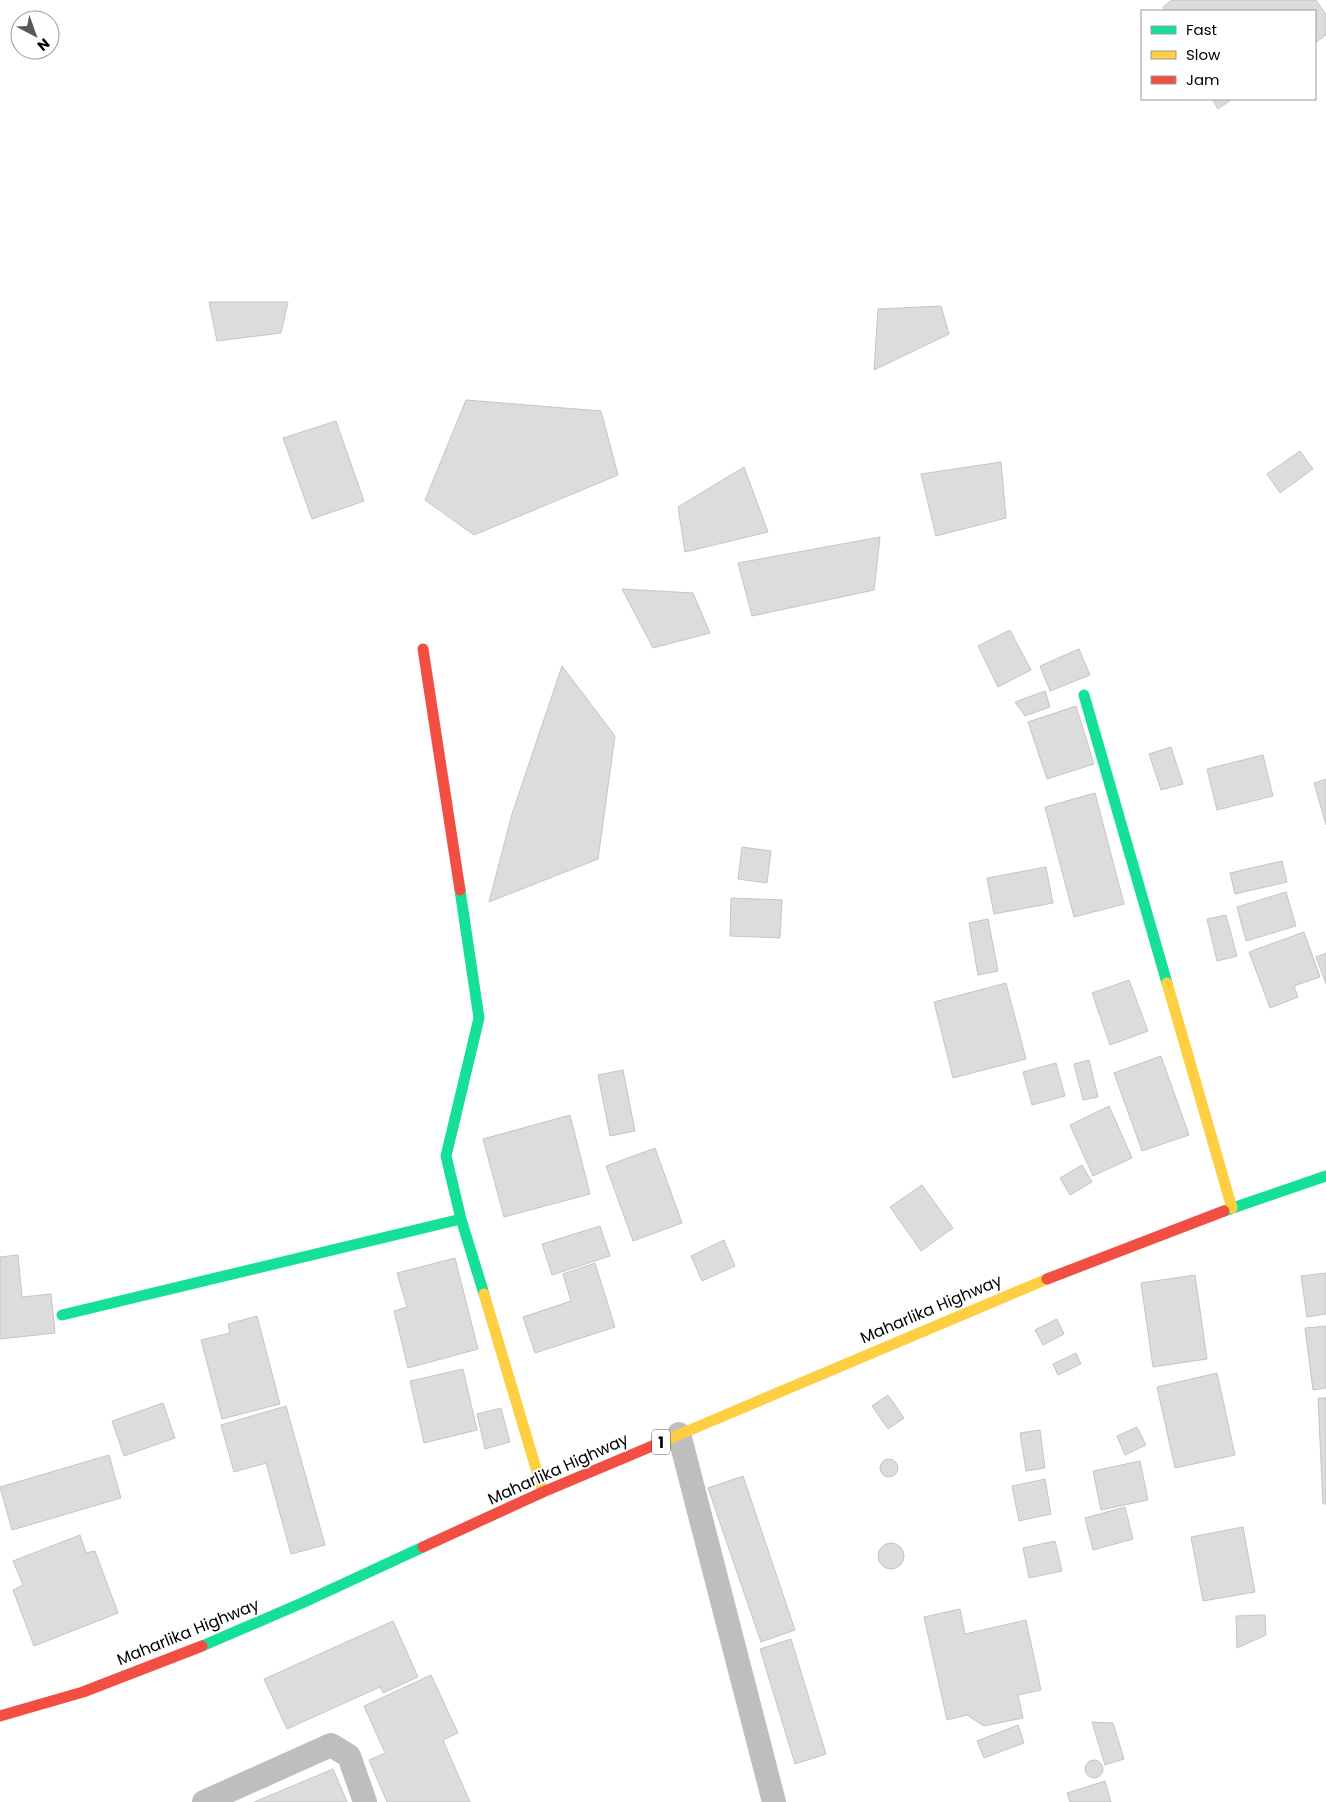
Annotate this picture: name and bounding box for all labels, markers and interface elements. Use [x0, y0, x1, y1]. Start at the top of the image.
north arrow [10, 10, 60, 60]
legend [1141, 10, 1316, 100]
text: Fast [1186, 19, 1217, 40]
text: N [33, 34, 54, 56]
text: Slow [1186, 44, 1221, 65]
text: Jam [1186, 69, 1220, 90]
street label: Maharlika Highway [857, 1269, 1005, 1349]
street label: Maharlika Highway [484, 1428, 632, 1510]
road number: 1 [652, 1430, 670, 1454]
street label: Maharlika Highway [113, 1593, 263, 1671]

